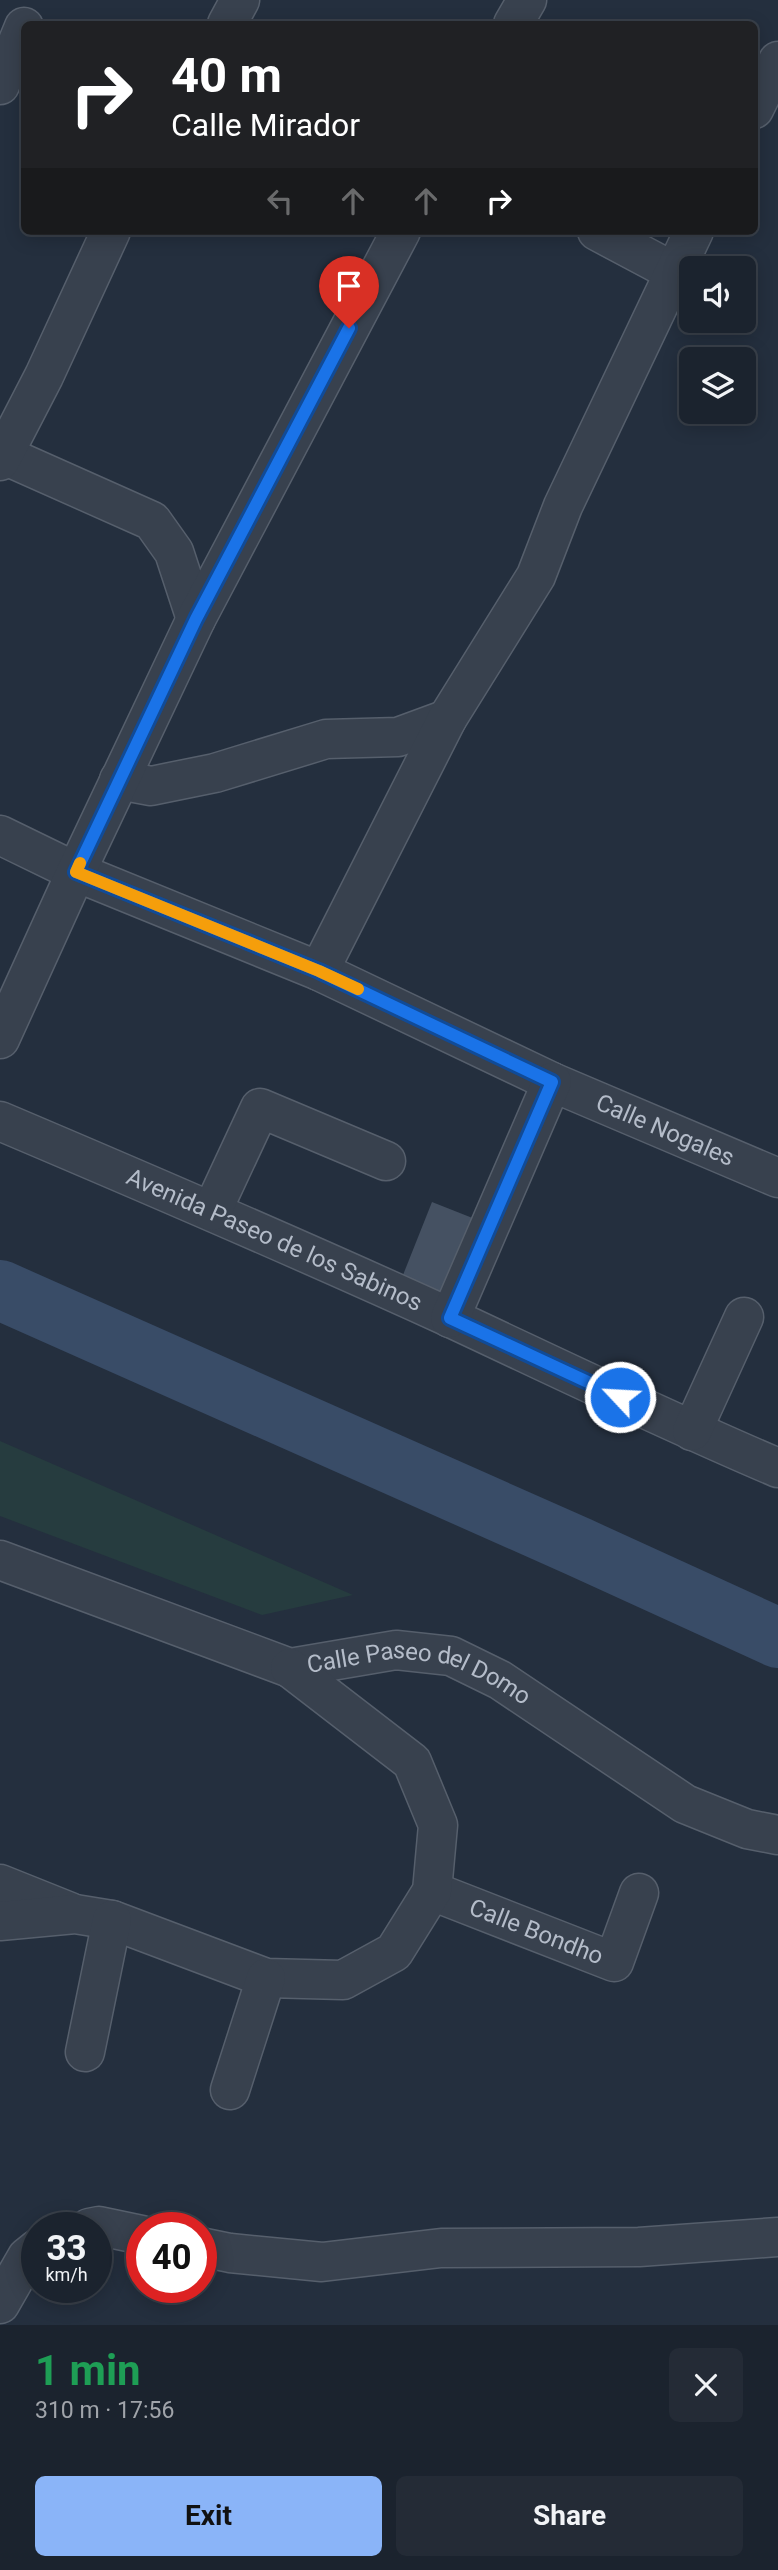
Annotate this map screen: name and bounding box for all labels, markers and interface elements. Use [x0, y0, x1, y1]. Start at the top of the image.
text: 40 m [171, 47, 282, 104]
icon: right [56, 49, 147, 140]
text: Calle Mirador [171, 106, 360, 144]
icon: left [261, 182, 299, 220]
icon: ahead [334, 182, 372, 220]
icon: ahead [407, 182, 445, 220]
icon: right [480, 182, 518, 220]
pin [319, 256, 379, 328]
map controls [679, 256, 756, 424]
button: sound [679, 256, 756, 333]
icon: arrive [330, 267, 368, 305]
button: layers [679, 347, 756, 424]
street label: Calle Nogales [592, 1088, 739, 1172]
street label: Avenida Paseo de los Sabinos [122, 1163, 427, 1317]
position arrow [583, 1360, 657, 1434]
street label: Calle Paseo del Domo [305, 1636, 536, 1711]
street label: Calle Bondho [465, 1893, 607, 1970]
speed limit sign: 40 [126, 2212, 217, 2303]
text: 33 [46, 2228, 87, 2269]
text: km/h [45, 2264, 88, 2285]
text: 1 min [35, 2346, 141, 2395]
button: close [669, 2348, 743, 2422]
text: 310 m · 17:56 [35, 2397, 174, 2424]
button: Exit [35, 2476, 382, 2556]
button: Share [396, 2476, 743, 2556]

